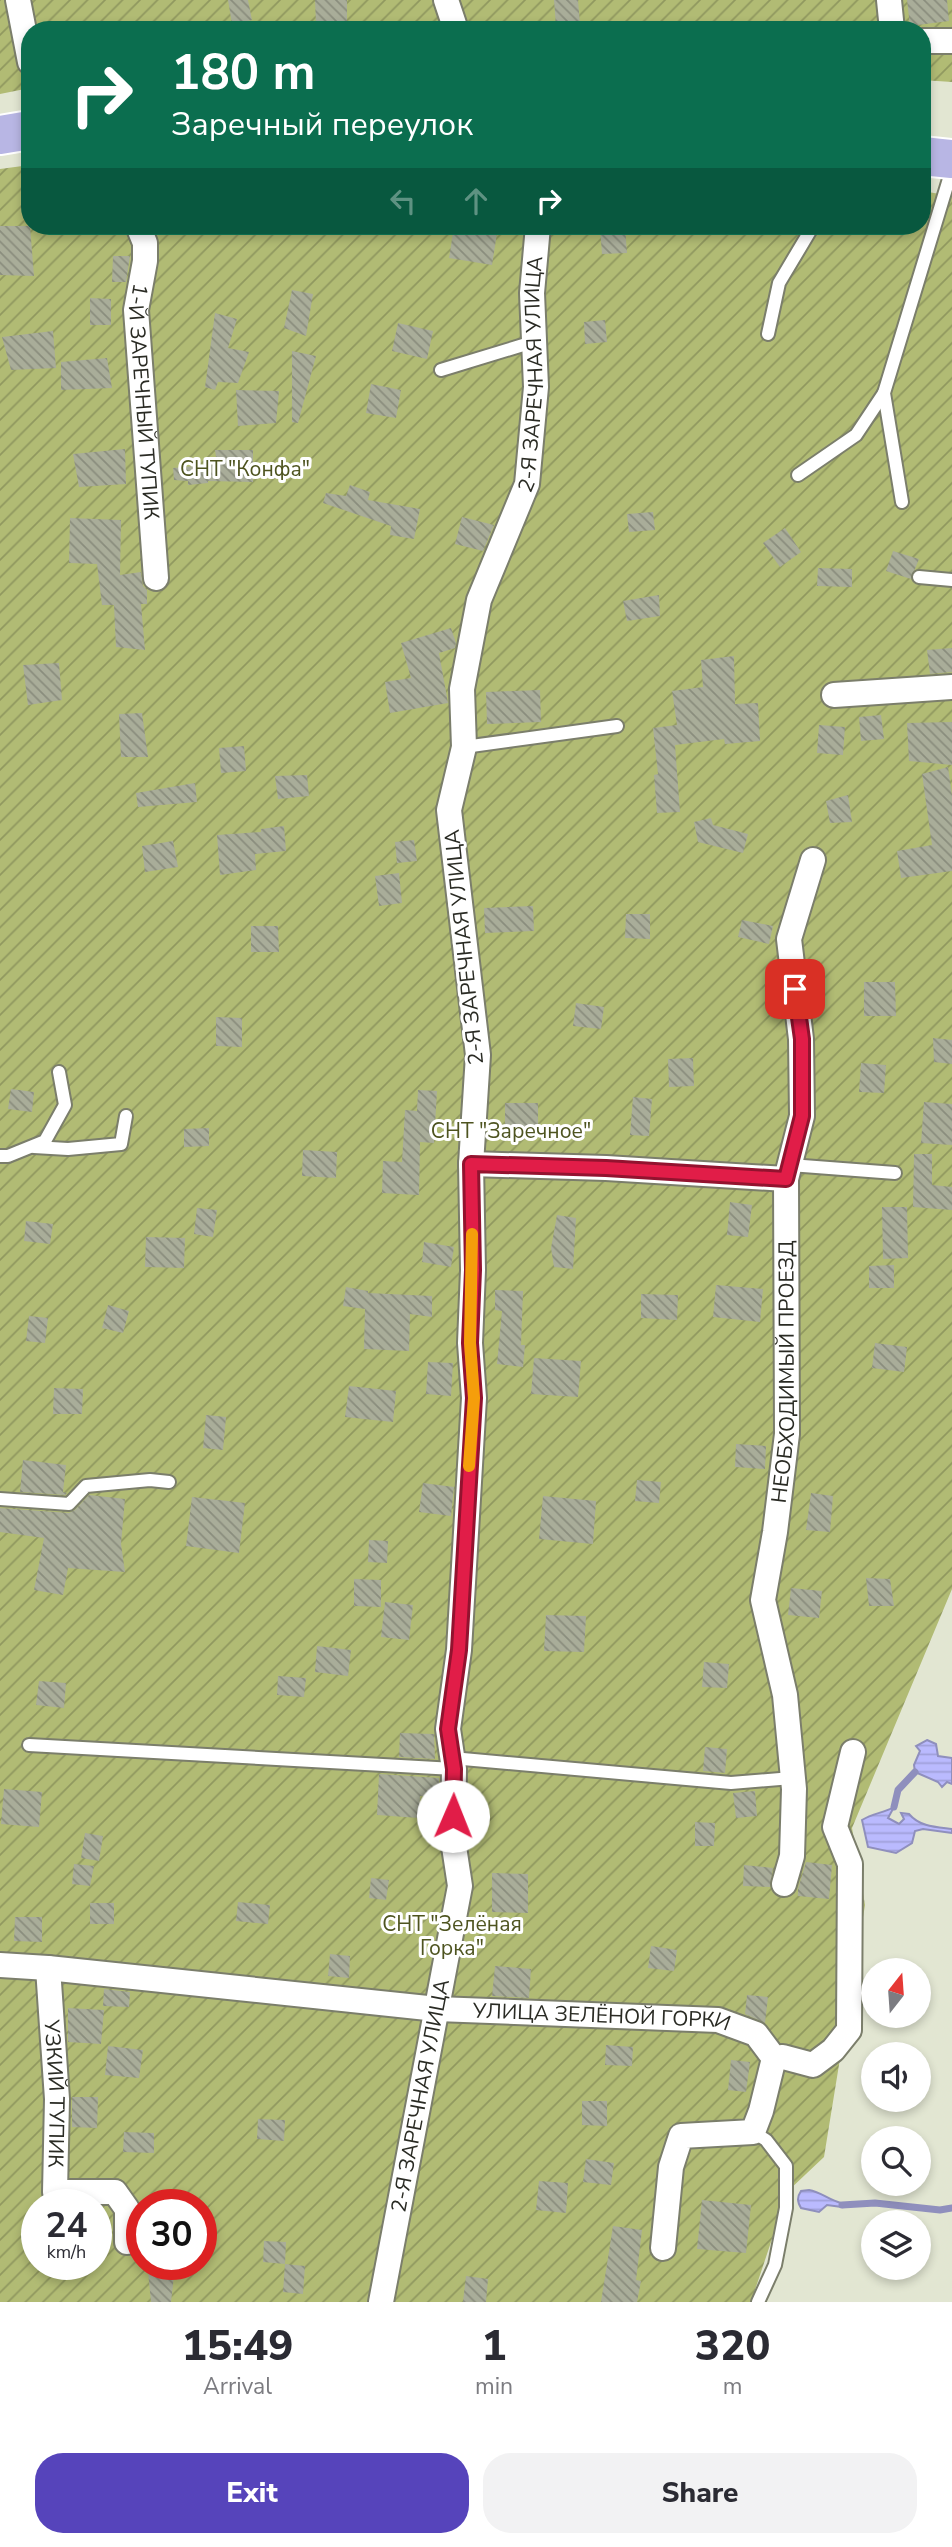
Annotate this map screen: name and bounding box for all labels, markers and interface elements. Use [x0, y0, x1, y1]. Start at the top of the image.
text: 180 m [171, 39, 315, 106]
icon: right [56, 49, 147, 140]
text: Заречный переулок [171, 103, 473, 146]
icon: left [384, 182, 422, 220]
icon: ahead [457, 182, 495, 220]
icon: right [530, 182, 568, 220]
street label: 2-Я ЗАРЕЧНАЯ УЛИЦА [511, 255, 550, 497]
street label: 1-Й ЗАРЕЧНЫЙ ТУПИК [122, 281, 166, 521]
park label: СНТ "Конфа" [180, 455, 310, 483]
street label: 2-Я ЗАРЕЧНАЯ УЛИЦА [438, 828, 490, 1066]
pin [765, 959, 825, 1019]
icon: arrive [776, 970, 814, 1008]
park label: СНТ "Заречное" [431, 1117, 591, 1145]
street label: НЕОБХОДИМЫЙ ПРОЕЗД [765, 1240, 801, 1505]
position arrow [416, 1779, 490, 1853]
park label: СНТ "Зелёная Горка" [382, 1910, 522, 1962]
north arrow [861, 1958, 931, 2028]
map controls [861, 1958, 931, 2280]
street label: 2-Я ЗАРЕЧНАЯ УЛИЦА [384, 1977, 456, 2215]
street label: УЛИЦА ЗЕЛЁНОЙ ГОРКИ [471, 1996, 735, 2037]
street label: УЗКИЙ ТУПИК [38, 2018, 71, 2169]
button: sound [861, 2042, 931, 2112]
button: search [861, 2126, 931, 2196]
speed limit sign: 30 [126, 2189, 217, 2280]
text: 24 [45, 2202, 88, 2249]
button: layers [861, 2210, 931, 2280]
text: km/h [47, 2240, 86, 2264]
text: 15:49 [182, 2318, 293, 2375]
text: 1 [481, 2318, 507, 2375]
text: 320 [695, 2318, 770, 2375]
text: Arrival [203, 2371, 272, 2402]
text: min [475, 2371, 513, 2402]
text: m [723, 2371, 742, 2402]
button: Exit [35, 2453, 469, 2533]
button: Share [483, 2453, 917, 2533]

